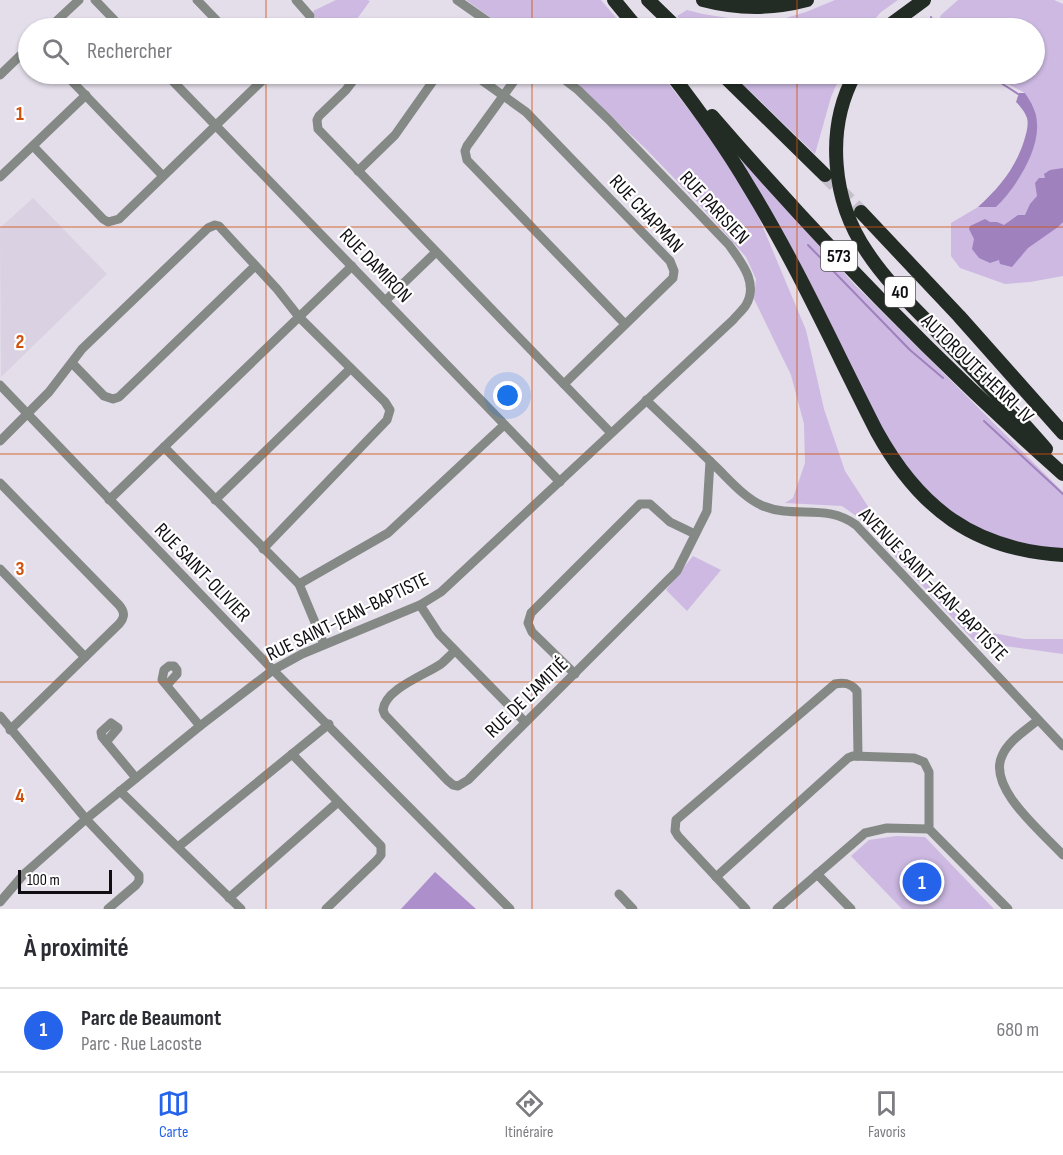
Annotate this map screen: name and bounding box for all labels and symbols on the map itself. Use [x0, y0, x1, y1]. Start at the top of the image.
text: 1 [16, 102, 24, 126]
street label: RUE PARISIEN [674, 166, 754, 249]
street label: RUE CHAPMAN [604, 170, 688, 258]
street label: RUE DAMIRON [334, 224, 416, 308]
road number: 573 [821, 241, 857, 271]
road number: 40 [885, 277, 915, 307]
street label: AUTOROUTE HENRI-IV [916, 308, 1038, 428]
text: 2 [16, 330, 24, 354]
your location [493, 381, 522, 410]
street label: AVENUE SAINT-JEAN-BAPTISTE [853, 502, 1013, 666]
street label: RUE SAINT-OLIVIER [149, 518, 255, 627]
text: 3 [16, 557, 25, 581]
street label: RUE SAINT-JEAN-BAPTISTE [262, 567, 433, 667]
street label: RUE DE L'AMITIÉ [480, 652, 573, 743]
text: 4 [15, 784, 25, 808]
pin: 1 [902, 860, 942, 904]
scale bar [18, 867, 112, 894]

